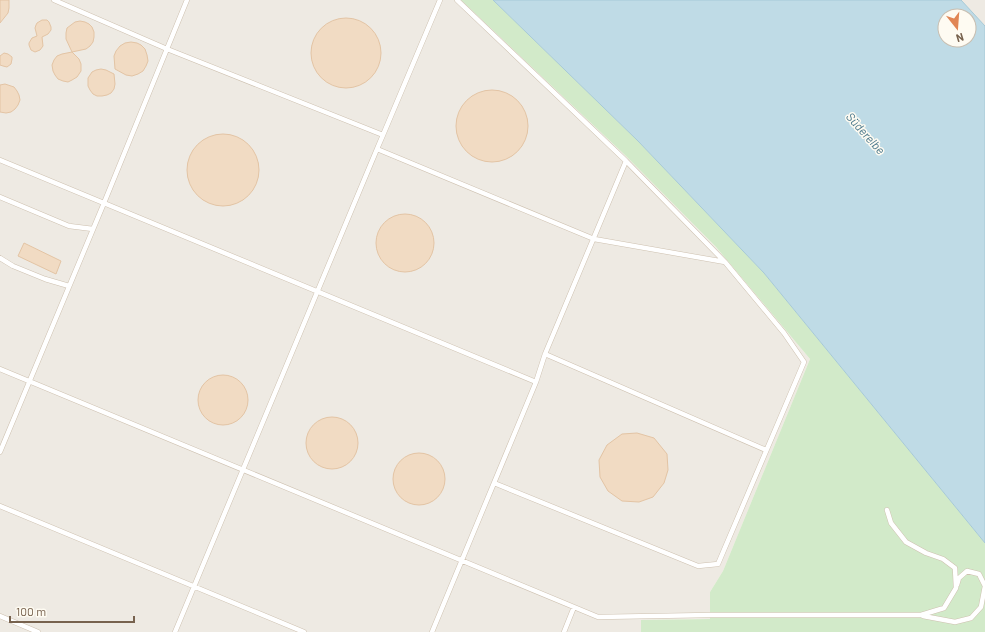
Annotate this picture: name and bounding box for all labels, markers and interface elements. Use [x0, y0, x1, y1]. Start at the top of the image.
north arrow [937, 8, 977, 48]
text: N [955, 31, 965, 45]
water label: Süderelbe [844, 109, 888, 157]
scale bar [10, 598, 134, 624]
text: 100 m [16, 604, 46, 618]

